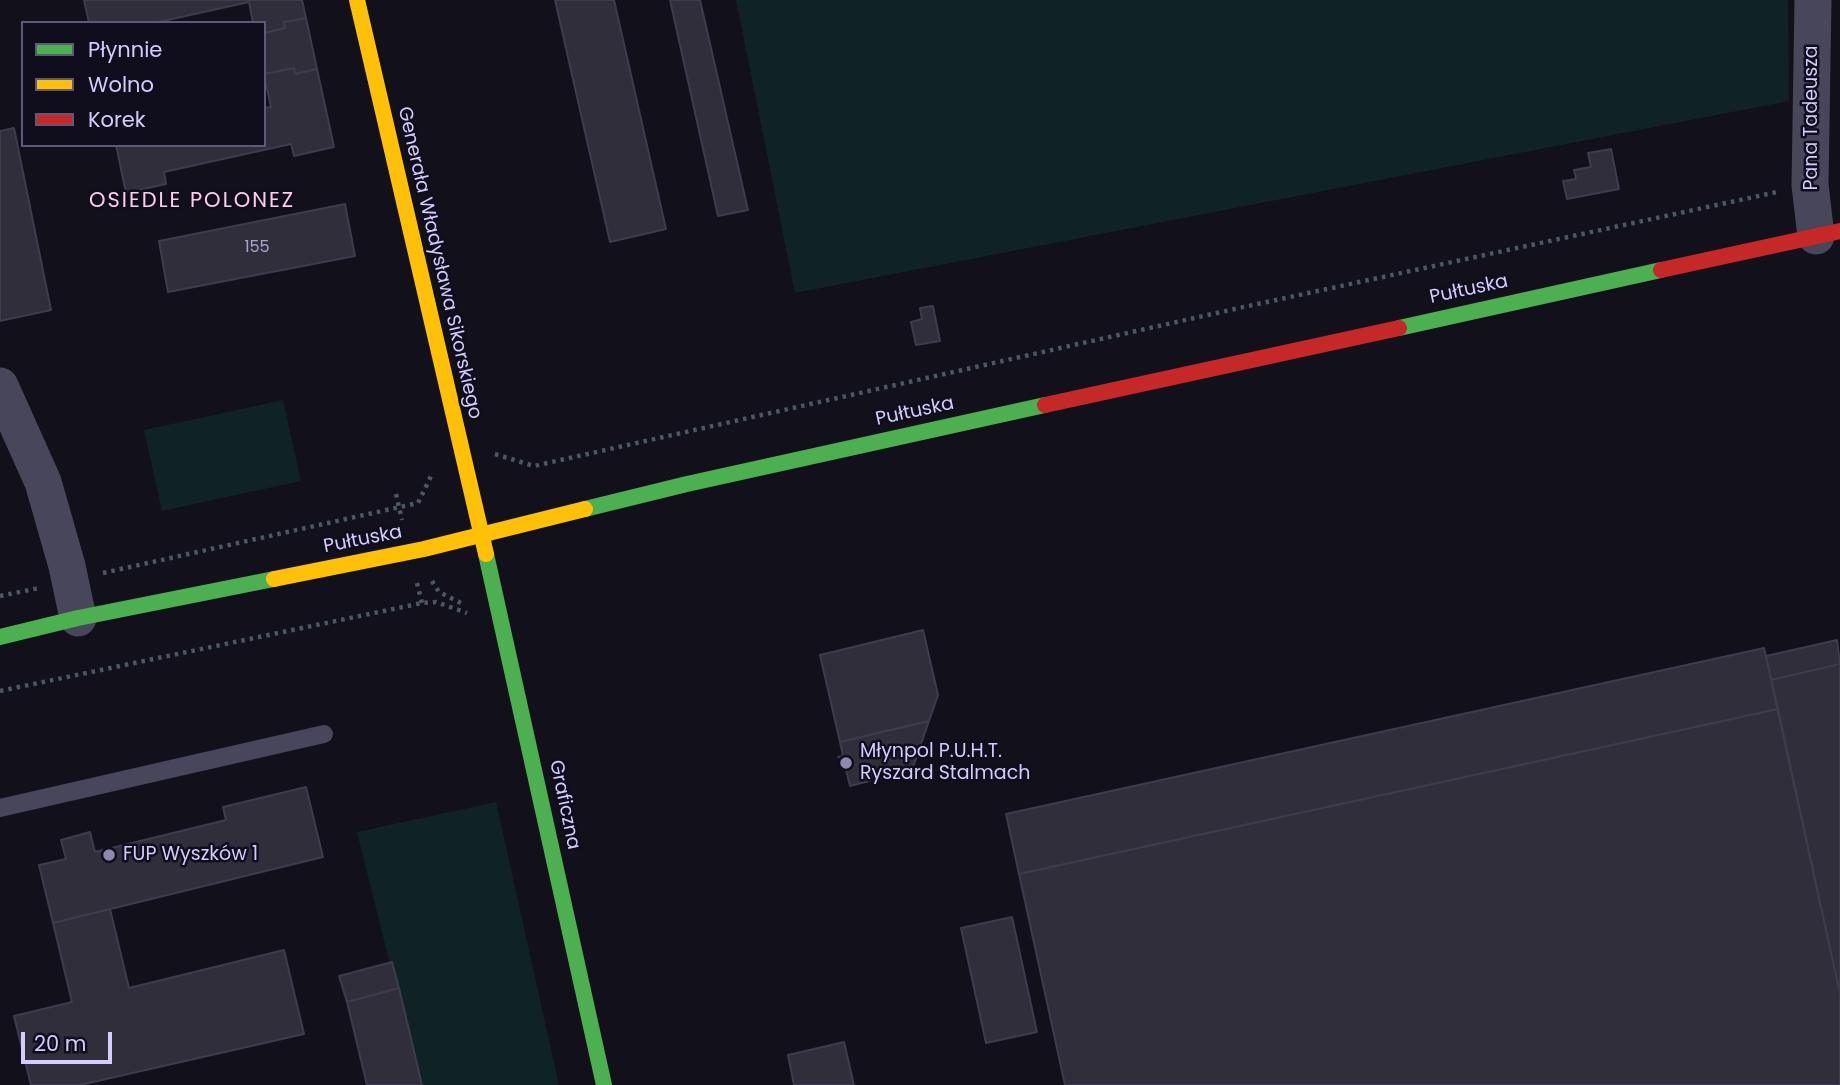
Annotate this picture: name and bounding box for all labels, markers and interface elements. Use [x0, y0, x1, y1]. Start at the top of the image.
legend [21, 21, 266, 147]
text: Płynnie [88, 35, 162, 64]
street label: Pana Tadeusza [1801, 45, 1823, 191]
text: Wolno [88, 70, 154, 99]
text: Korek [88, 105, 146, 134]
street label: Generała Władysława Sikorskiego [392, 105, 486, 421]
district label: OSIEDLE POLONEZ [91, 189, 293, 215]
house number: 155 [244, 238, 270, 258]
street label: Pułtuska [1428, 271, 1510, 309]
street label: Pułtuska [874, 393, 956, 431]
street label: Pułtuska [322, 521, 404, 559]
place label: Młynpol P.U.H.T. Ryszard Stalmach [860, 741, 1030, 785]
marker: Młynpol P.U.H.T. Ryszard Stalmach [838, 755, 854, 771]
street label: Graficzna [543, 758, 585, 852]
place label: FUP Wyszków 1 [123, 844, 258, 866]
marker: FUP Wyszków 1 [101, 847, 117, 863]
scale bar [24, 1018, 116, 1062]
text: 20 m [34, 1029, 87, 1058]

